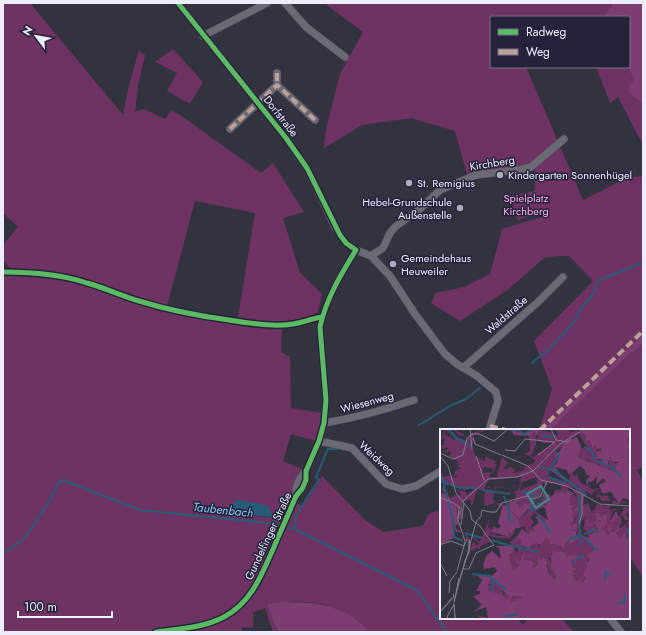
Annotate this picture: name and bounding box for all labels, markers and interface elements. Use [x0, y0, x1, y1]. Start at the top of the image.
north arrow [16, 16, 56, 56]
legend [490, 16, 630, 68]
text: N [18, 23, 37, 39]
text: Radweg [526, 23, 566, 41]
text: Weg [526, 43, 550, 61]
street label: Dorfstraße [260, 92, 302, 140]
street label: Kirchberg [468, 152, 516, 174]
place label: Kindergarten Sonnenhügel [508, 167, 632, 183]
marker: Kindergarten Sonnenhügel [495, 170, 505, 180]
place label: St. Remigius [417, 175, 475, 191]
marker: St. Remigius [404, 178, 414, 188]
park label: Spielplatz Kirchberg [503, 190, 549, 219]
place label: Hebel-Grundschule Außenstelle [362, 194, 452, 223]
marker: Hebel-Grundschule Außenstelle [455, 203, 465, 213]
place label: Gemeindehaus Heuweiler [401, 250, 472, 279]
marker: Gemeindehaus Heuweiler [388, 259, 398, 269]
street label: Waldstraße [481, 292, 531, 338]
street label: Wiesenweg [339, 387, 395, 417]
inset map [440, 429, 630, 619]
street label: Weidweg [355, 437, 399, 479]
street label: Gundelfinger Straße [241, 489, 295, 582]
water label: Taubenbach [192, 498, 254, 522]
scale bar [18, 593, 112, 619]
text: 100 m [24, 598, 57, 616]

